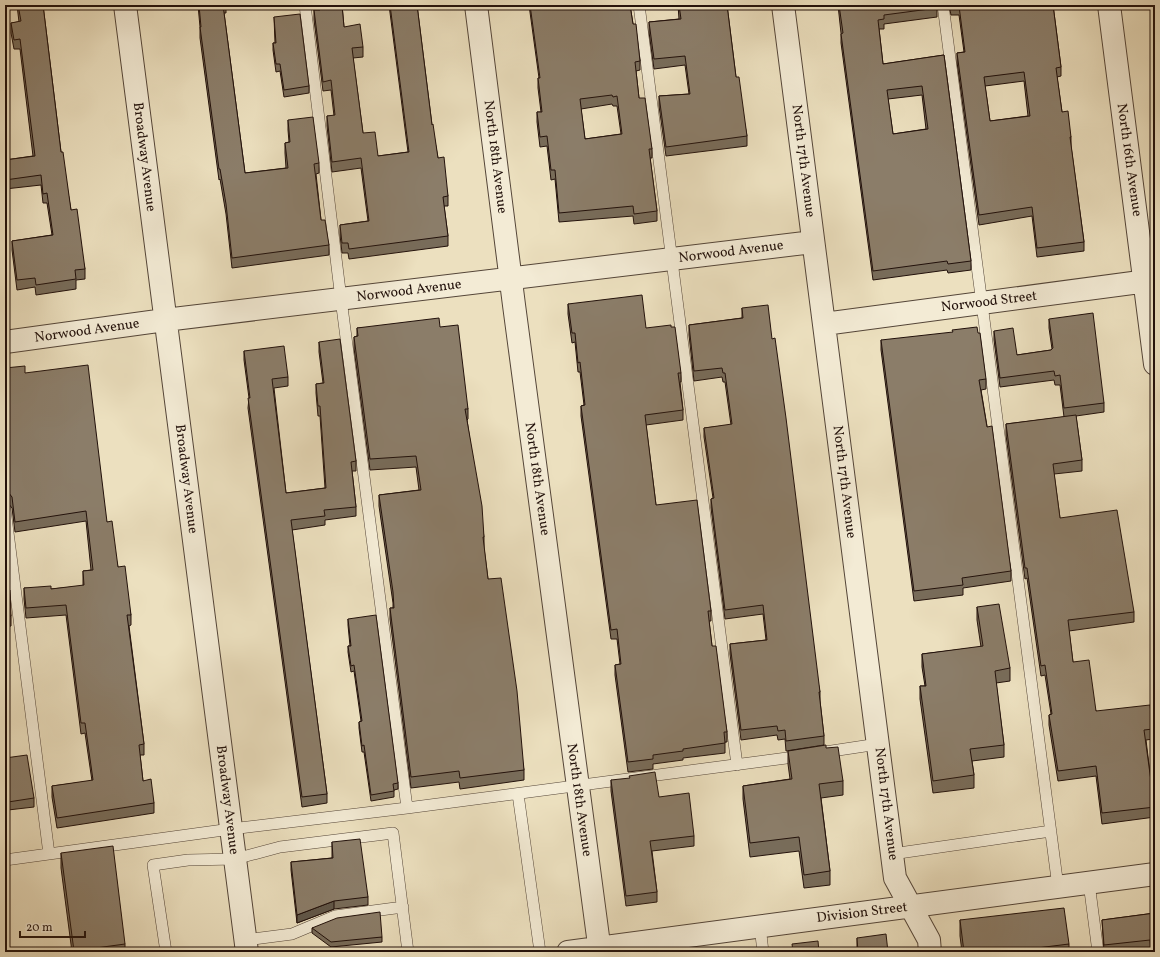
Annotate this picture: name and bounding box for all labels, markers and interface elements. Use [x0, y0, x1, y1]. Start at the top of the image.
street label: North 18th Avenue [479, 99, 511, 215]
street label: Broadway Avenue [128, 101, 160, 213]
street label: North 16th Avenue [1112, 102, 1146, 218]
street label: North 17th Avenue [787, 103, 819, 219]
street label: Norwood Avenue [677, 236, 785, 268]
street label: Norwood Avenue [355, 275, 463, 307]
street label: Norwood Street [940, 287, 1038, 317]
street label: Norwood Avenue [33, 314, 141, 348]
street label: North 18th Avenue [520, 421, 554, 537]
street label: Broadway Avenue [170, 423, 202, 535]
street label: North 17th Avenue [828, 424, 860, 540]
street label: North 18th Avenue [562, 742, 596, 858]
street label: Broadway Avenue [211, 744, 243, 856]
street label: North 17th Avenue [870, 746, 902, 862]
street label: Division Street [815, 898, 909, 928]
scale bar [20, 913, 85, 939]
text: 20 m [26, 920, 53, 936]

